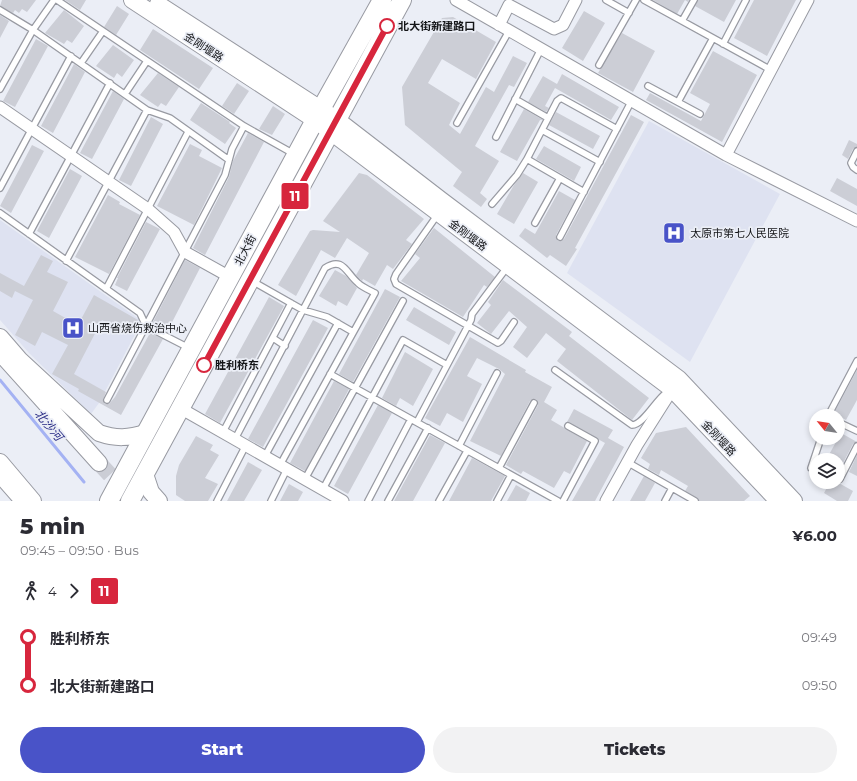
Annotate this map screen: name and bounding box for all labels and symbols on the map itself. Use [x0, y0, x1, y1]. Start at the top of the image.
marker: 北大街新建路口 [379, 18, 395, 34]
place label: 北大街新建路口 [398, 19, 475, 33]
street label: 金刚堰路 [182, 29, 226, 65]
line badge: 11 [277, 183, 313, 209]
street label: 金刚堰路 [446, 216, 490, 254]
hospital icon: 太原市第七人民医院 [661, 220, 687, 246]
place label: 太原市第七人民医院 [690, 226, 789, 240]
street label: 北大街 [231, 232, 259, 268]
hospital icon: 山西省烧伤救治中心 [60, 315, 86, 341]
place label: 山西省烧伤救治中心 [88, 321, 187, 335]
marker: 胜利桥东 [196, 357, 212, 373]
place label: 胜利桥东 [215, 358, 259, 372]
water label: 北沙河 [32, 406, 68, 445]
north arrow [809, 409, 845, 445]
street label: 金刚堰路 [699, 417, 739, 459]

